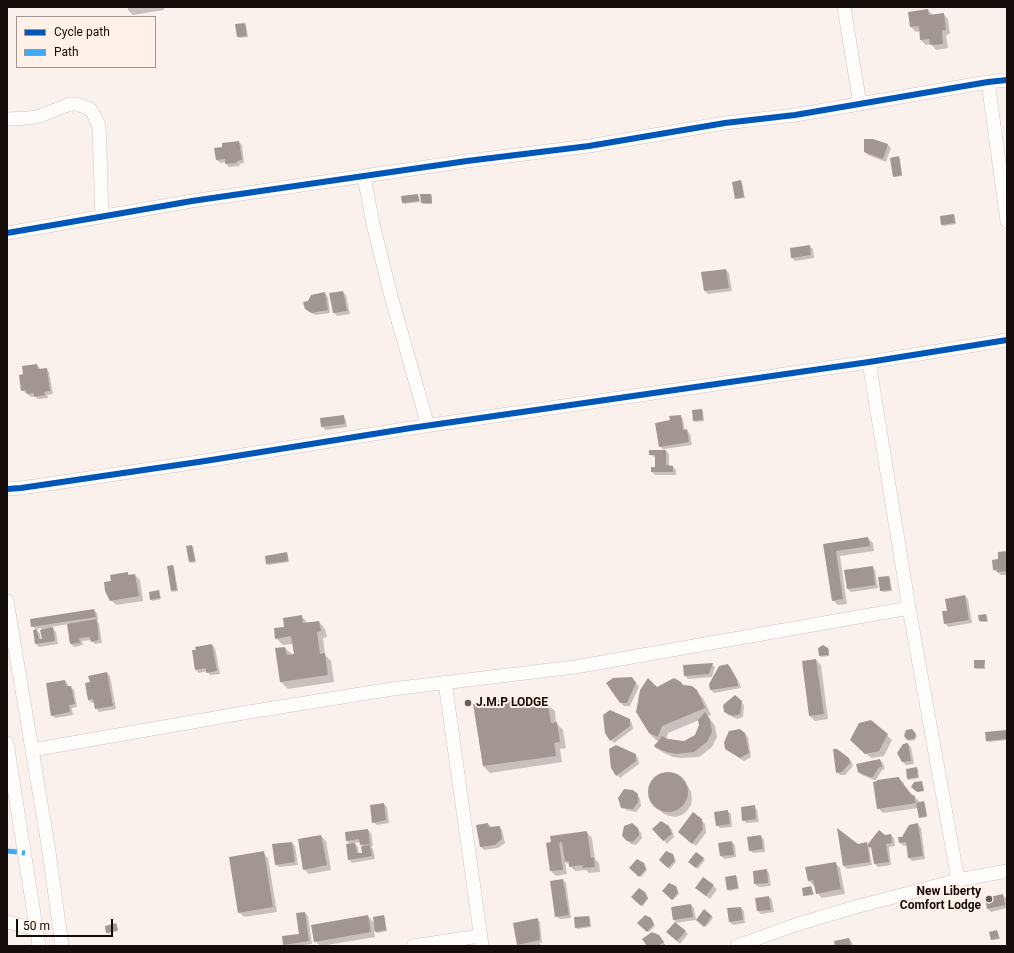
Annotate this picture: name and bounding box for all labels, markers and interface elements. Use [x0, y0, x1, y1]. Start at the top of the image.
legend [16, 16, 156, 68]
text: Cycle path [54, 25, 110, 39]
text: Path [54, 45, 79, 59]
place label: J.M.P LODGE [476, 696, 548, 710]
marker: J.M.P LODGE [463, 698, 473, 708]
place label: New Liberty Comfort Lodge [900, 885, 981, 913]
marker: New Liberty Comfort Lodge [984, 894, 994, 904]
scale bar [18, 911, 115, 937]
text: 50 m [23, 919, 50, 933]

